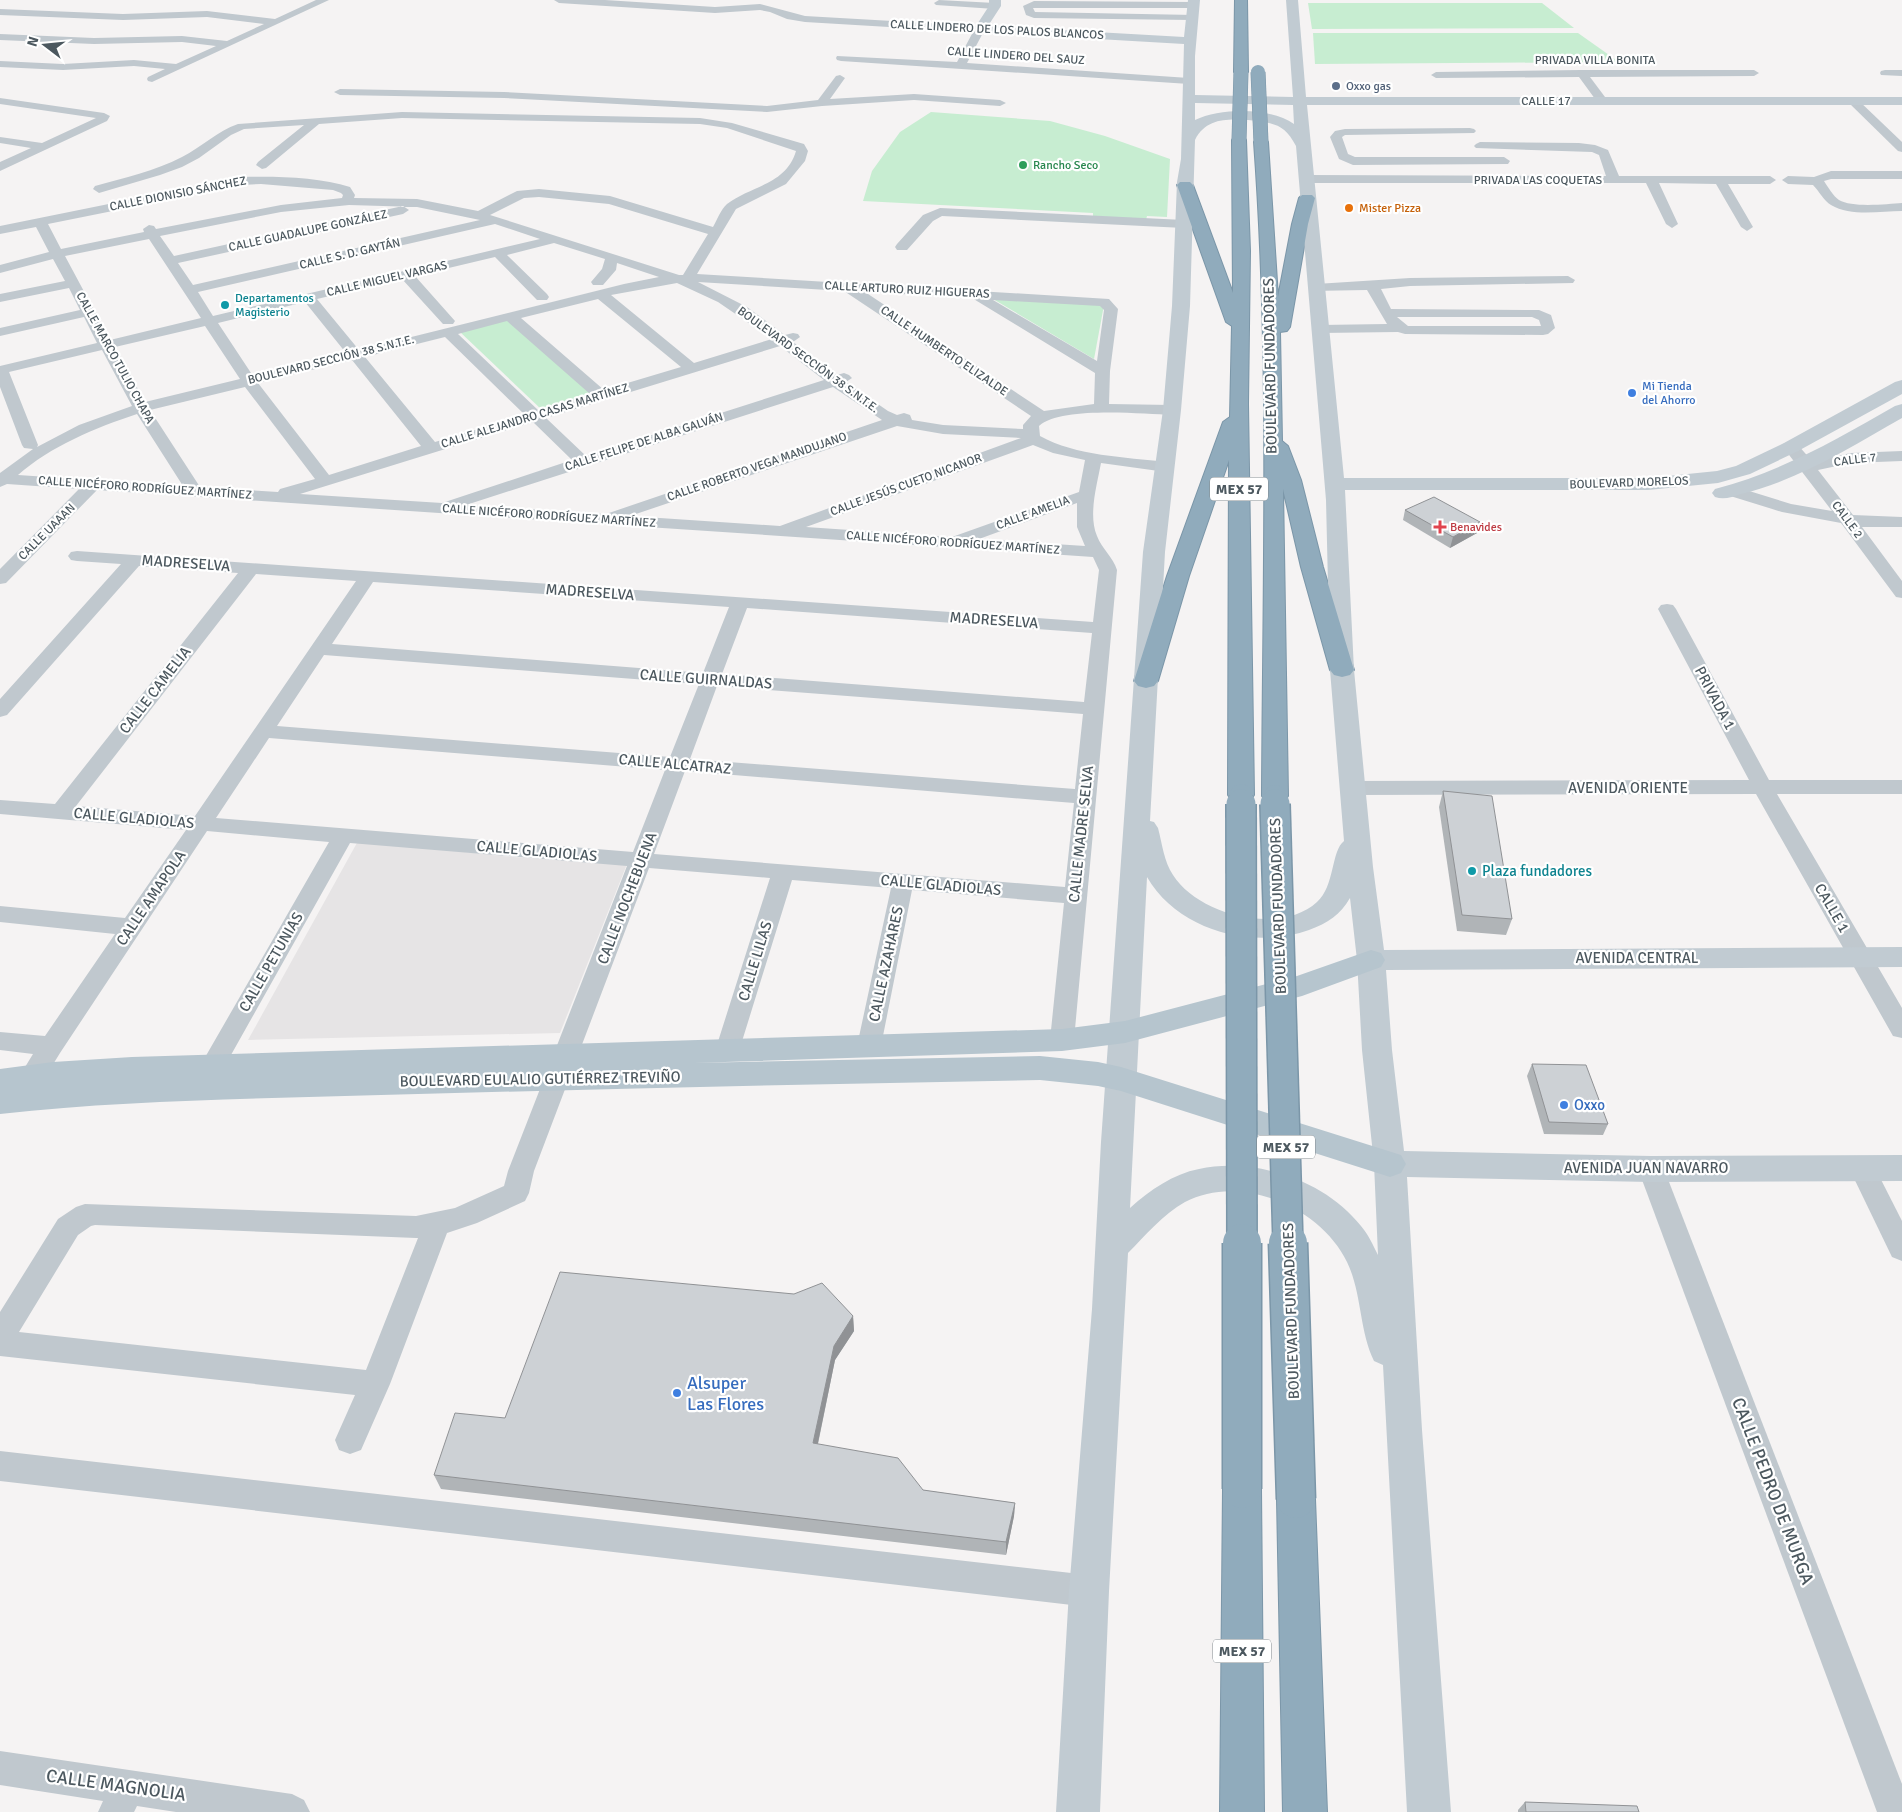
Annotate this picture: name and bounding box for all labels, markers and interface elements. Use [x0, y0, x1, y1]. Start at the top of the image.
street label: CALLE LINDERO DE LOS PALOS BLANCOS [890, 17, 1104, 43]
north arrow [20, 20, 70, 70]
text: N [23, 35, 42, 49]
street label: CALLE LINDERO DEL SAUZ [947, 44, 1086, 68]
street label: PRIVADA VILLA BONITA [1535, 53, 1656, 68]
place label: Oxxo gas [1346, 79, 1391, 94]
marker: Oxxo gas [1330, 80, 1342, 92]
street label: CALLE 17 [1521, 94, 1571, 109]
place label: Rancho Seco [1033, 158, 1098, 173]
marker: Rancho Seco [1017, 159, 1029, 171]
street label: CALLE DIONISIO SÁNCHEZ [108, 173, 248, 215]
street label: PRIVADA LAS COQUETAS [1474, 173, 1603, 188]
place label: Mister Pizza [1359, 201, 1421, 216]
marker: Mister Pizza [1343, 202, 1355, 214]
street label: CALLE GUADALUPE GONZÁLEZ [227, 207, 389, 255]
street label: CALLE S. D. GAYTÁN [298, 235, 402, 273]
street label: CALLE MIGUEL VARGAS [325, 258, 449, 300]
street label: CALLE ARTURO RUIZ HIGUERAS [824, 278, 990, 302]
street label: BOULEVARD FUNDADORES [1259, 278, 1281, 454]
street label: CALLE MARCO TULIO CHAPA [72, 290, 158, 427]
place label: Departamentos Magisterio [235, 291, 314, 320]
marker: Departamentos Magisterio [219, 299, 231, 311]
street label: CALLE HUMBERTO ELIZALDE [877, 303, 1011, 399]
street label: BOULEVARD SECCIÓN 38 S.N.T.E. [734, 304, 882, 416]
street label: BOULEVARD SECCIÓN 38 S.N.T.E. [246, 332, 416, 388]
place label: Mi Tienda del Ahorro [1642, 379, 1695, 408]
street label: CALLE ALEJANDRO CASAS MARTÍNEZ [439, 380, 631, 452]
marker: Mi Tienda del Ahorro [1626, 387, 1638, 399]
street label: CALLE FELIPE DE ALBA GALVÁN [563, 409, 725, 475]
street label: CALLE ROBERTO VEGA MANDUJANO [665, 429, 849, 505]
street label: CALLE 7 [1833, 450, 1877, 470]
street label: CALLE JESÚS CUETO NICANOR [828, 451, 984, 519]
street label: CALLE NICÉFORO RODRÍGUEZ MARTÍNEZ [38, 473, 253, 503]
street label: BOULEVARD MORELOS [1569, 473, 1689, 493]
road number: MEX 57 [1210, 478, 1268, 500]
street label: CALLE AMELIA [994, 493, 1072, 533]
street label: CALLE 2 [1828, 498, 1866, 542]
street label: CALLE UAAAN [15, 500, 79, 564]
street label: CALLE NICÉFORO RODRÍGUEZ MARTÍNEZ [442, 501, 657, 531]
place label: Benavides [1450, 520, 1502, 535]
marker: Benavides [1434, 521, 1446, 533]
street label: CALLE NICÉFORO RODRÍGUEZ MARTÍNEZ [846, 528, 1061, 558]
street label: MADRESELVA [141, 551, 231, 575]
street label: MADRESELVA [545, 580, 635, 604]
street label: MADRESELVA [949, 608, 1039, 632]
street label: CALLE CAMELIA [115, 643, 195, 737]
street label: PRIVADA 1 [1691, 663, 1739, 733]
street label: CALLE GUIRNALDAS [639, 665, 773, 693]
street label: CALLE ALCATRAZ [618, 750, 732, 778]
street label: CALLE MADRE SELVA [1065, 765, 1097, 903]
street label: AVENIDA ORIENTE [1568, 779, 1688, 797]
street label: CALLE GLADIOLAS [73, 804, 195, 832]
street label: BOULEVARD FUNDADORES [1266, 818, 1290, 994]
street label: CALLE NOCHEBUENA [594, 829, 660, 967]
street label: CALLE GLADIOLAS [476, 837, 598, 865]
street label: CALLE AMAPOLA [112, 847, 190, 949]
place label: Plaza fundadores [1482, 862, 1593, 880]
marker: Plaza fundadores [1466, 865, 1478, 877]
street label: CALLE GLADIOLAS [880, 871, 1002, 899]
street label: CALLE 1 [1811, 880, 1853, 936]
street label: CALLE AZAHARES [865, 905, 907, 1023]
street label: CALLE PETUNIAS [235, 909, 307, 1015]
street label: CALLE LILAS [734, 919, 776, 1003]
street label: AVENIDA CENTRAL [1575, 949, 1699, 967]
street label: BOULEVARD EULALIO GUTIÉRREZ TREVIÑO [399, 1067, 681, 1090]
place label: Oxxo [1574, 1096, 1605, 1114]
marker: Oxxo [1558, 1099, 1570, 1111]
road number: MEX 57 [1257, 1136, 1315, 1158]
street label: AVENIDA JUAN NAVARRO [1564, 1159, 1728, 1177]
street label: BOULEVARD FUNDADORES [1279, 1223, 1303, 1399]
place label: Alsuper Las Flores [687, 1372, 764, 1415]
marker: Alsuper Las Flores [671, 1387, 683, 1399]
street label: CALLE PEDRO DE MURGA [1727, 1394, 1819, 1588]
road number: MEX 57 [1213, 1640, 1271, 1662]
street label: CALLE MAGNOLIA [45, 1764, 187, 1806]

